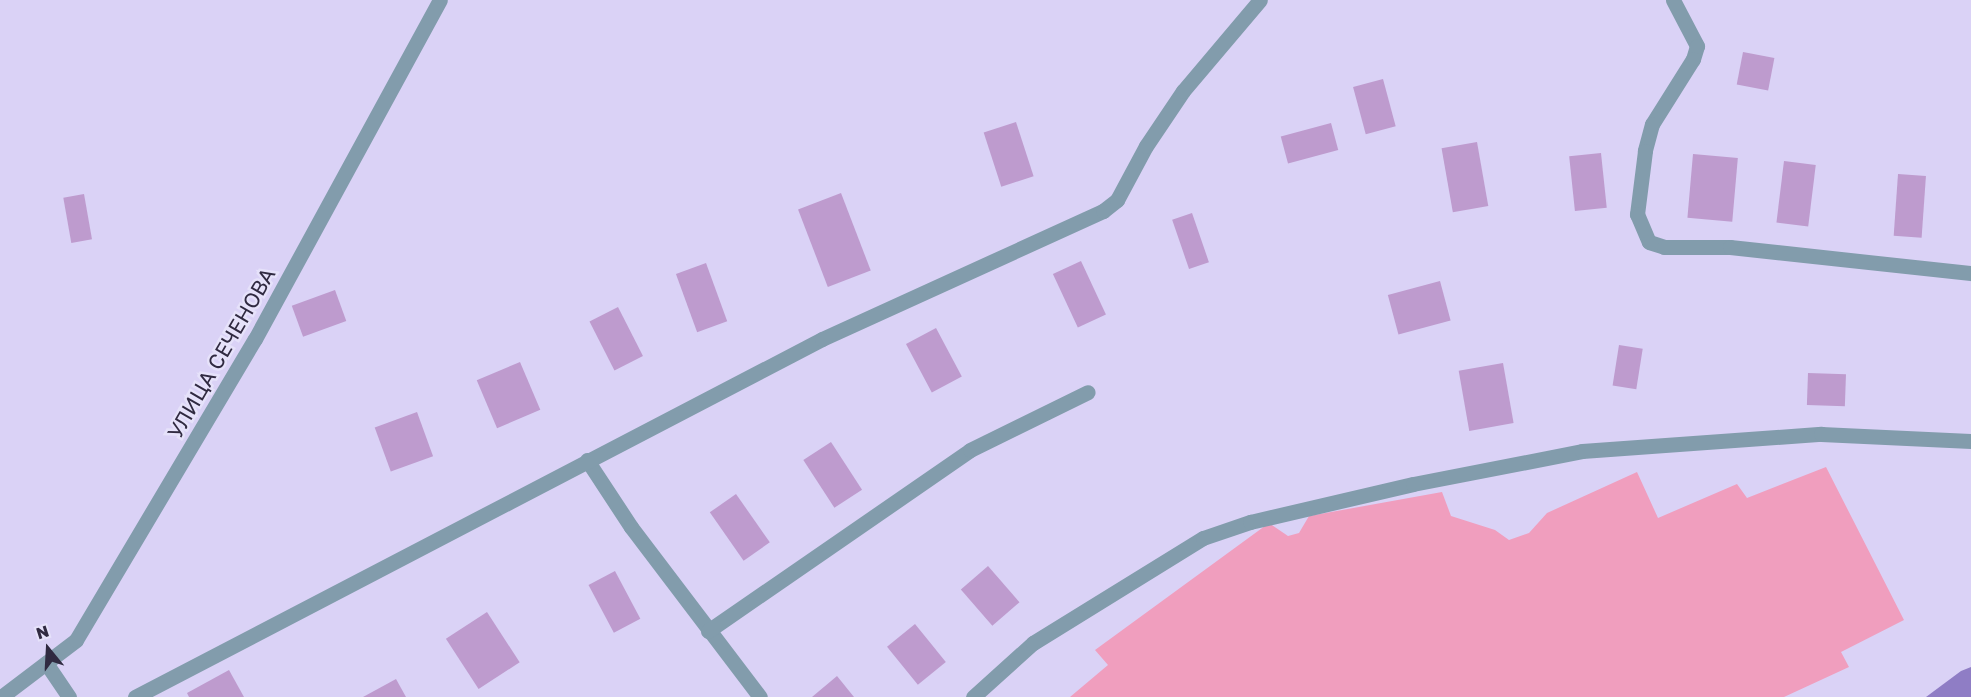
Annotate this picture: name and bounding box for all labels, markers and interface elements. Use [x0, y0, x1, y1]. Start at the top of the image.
street label: УЛИЦА СЕЧЕНОВА [162, 263, 280, 443]
north arrow [18, 619, 78, 679]
text: N [34, 620, 51, 643]

